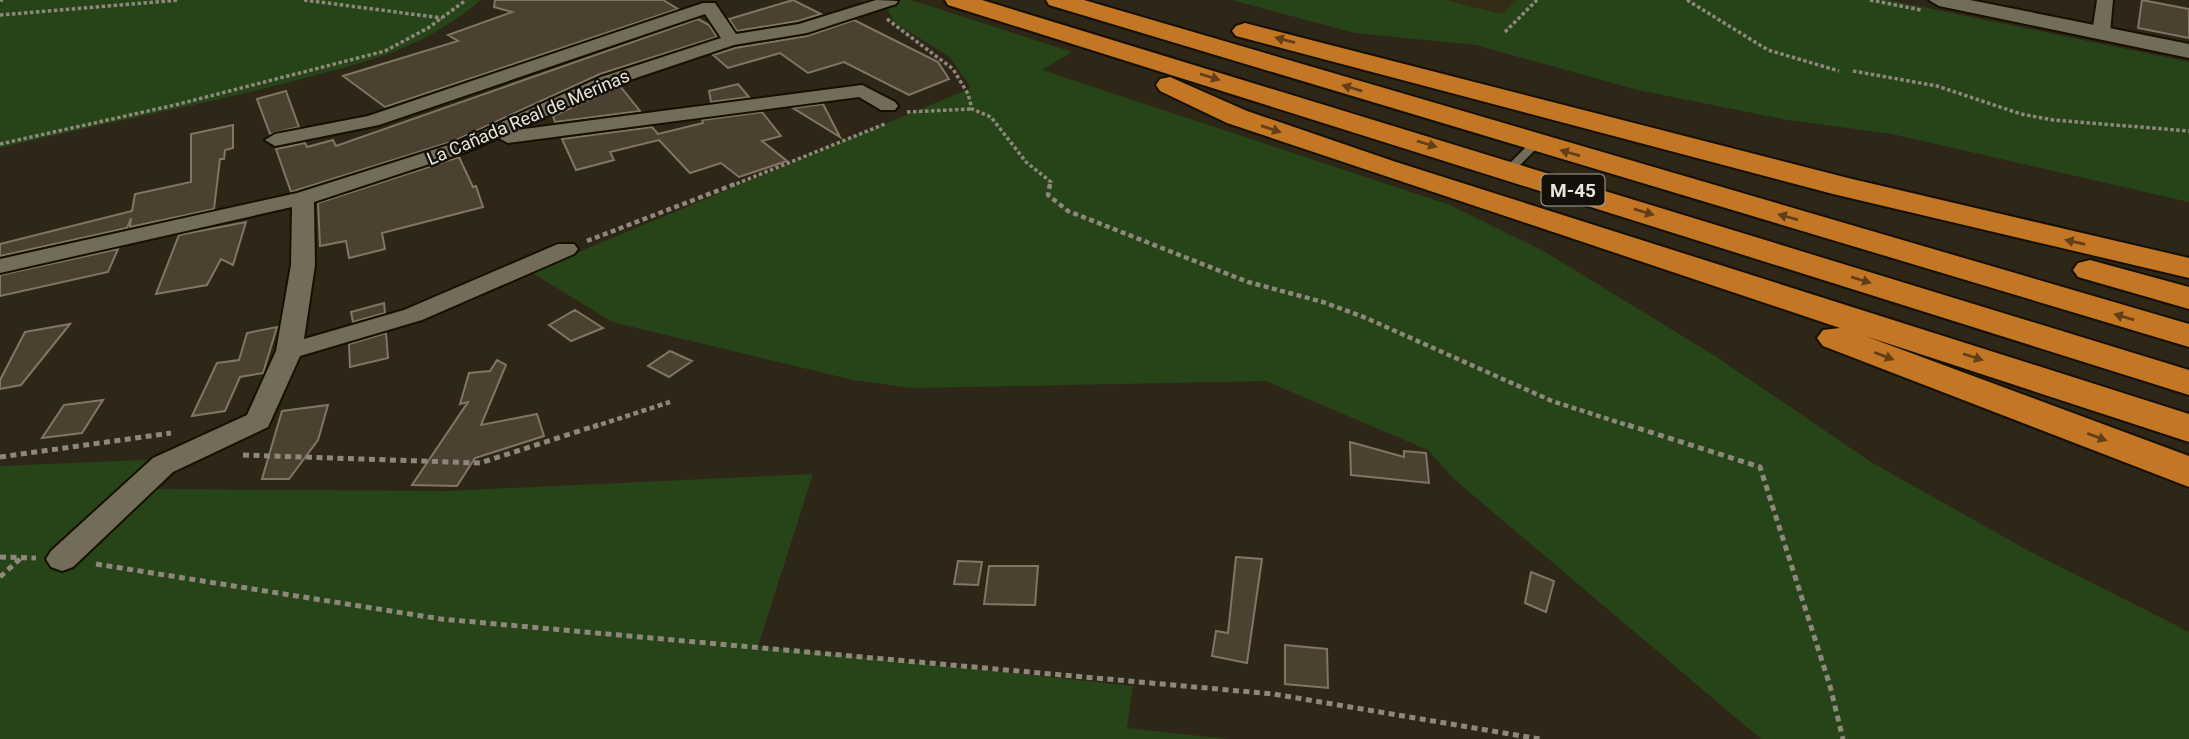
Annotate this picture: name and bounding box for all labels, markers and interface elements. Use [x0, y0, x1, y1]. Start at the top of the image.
one-way arrow [1273, 34, 1295, 45]
street label: La Cañada Real de Merinas [424, 65, 632, 169]
one-way arrow [1199, 72, 1220, 82]
one-way arrow [1341, 82, 1362, 92]
one-way arrow [1260, 124, 1281, 135]
one-way arrow [1416, 140, 1437, 150]
one-way arrow [1559, 147, 1580, 157]
road number: M-45 [1542, 174, 1604, 206]
one-way arrow [1634, 208, 1655, 218]
one-way arrow [1777, 212, 1798, 222]
one-way arrow [2064, 236, 2086, 247]
one-way arrow [1851, 276, 1872, 286]
one-way arrow [2113, 311, 2134, 321]
one-way arrow [1874, 351, 1895, 362]
one-way arrow [1963, 352, 1984, 363]
one-way arrow [2087, 432, 2108, 443]

